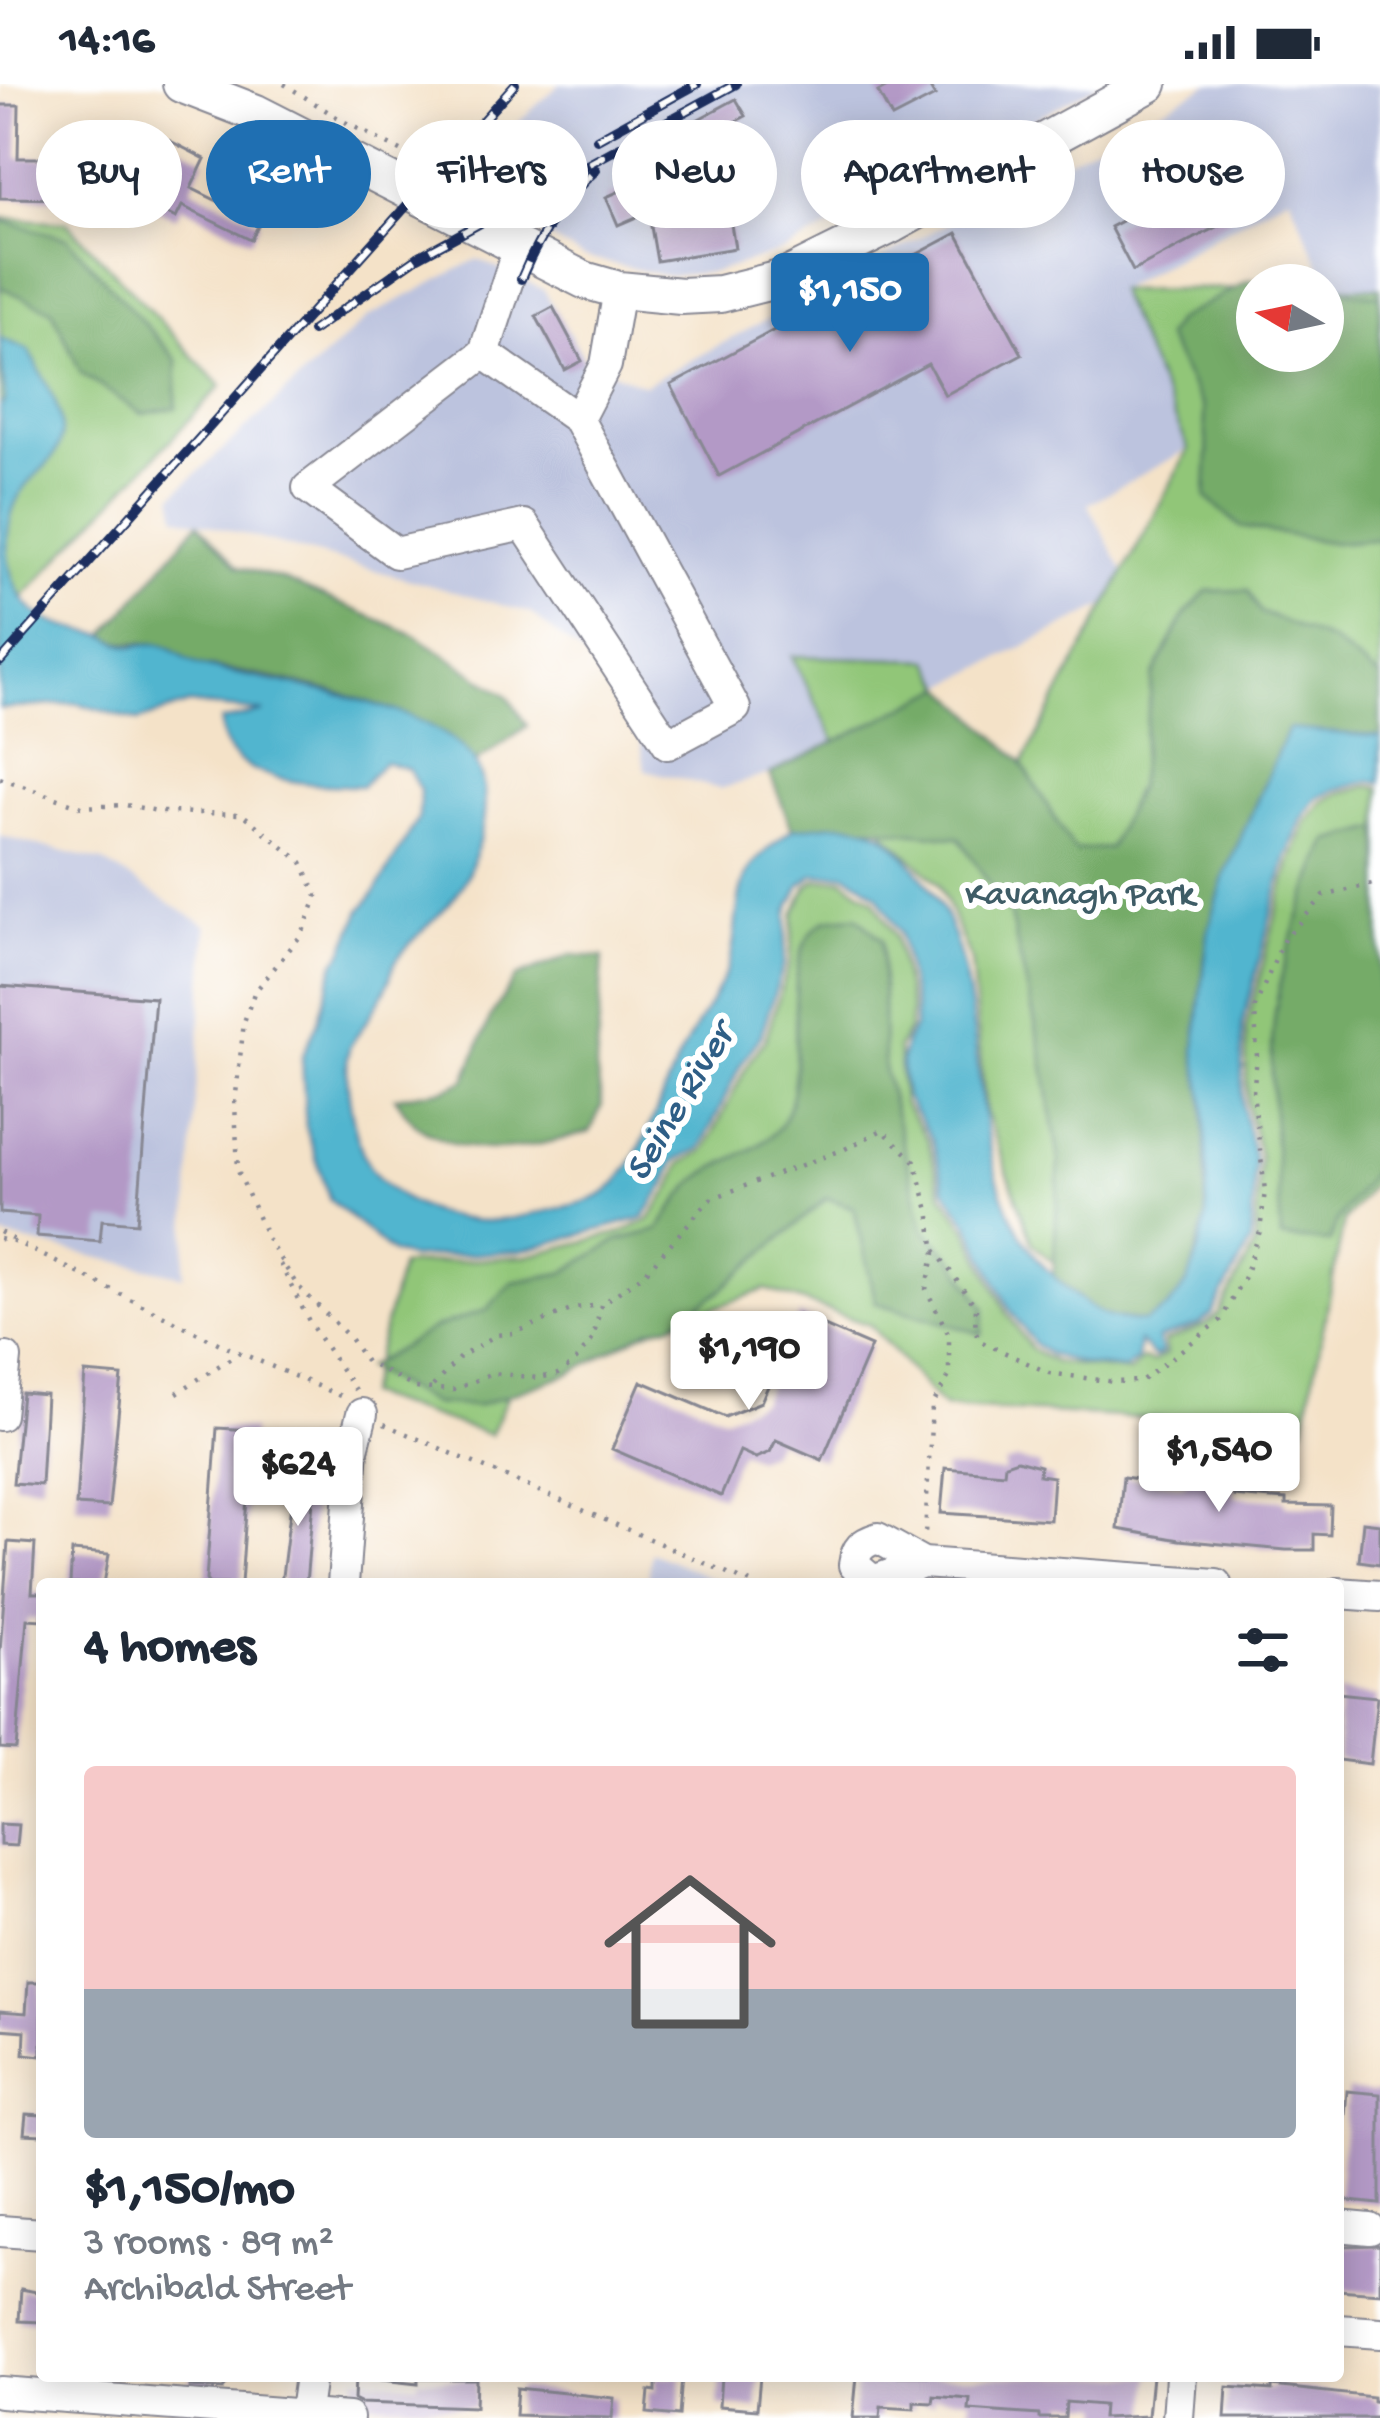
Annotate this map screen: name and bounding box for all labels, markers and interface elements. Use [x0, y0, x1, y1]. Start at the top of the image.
text: 14:16 [60, 16, 155, 69]
chip: Buy [36, 120, 182, 228]
chip: Rent [206, 120, 371, 228]
chip: Filters [395, 120, 588, 228]
chip: New [612, 120, 777, 228]
chip: Apartment [801, 120, 1075, 228]
chip: House [1099, 120, 1285, 228]
pin: $1,150 [752, 253, 948, 355]
north arrow [1236, 264, 1344, 372]
map controls [1236, 264, 1344, 372]
text: $1,150 [798, 269, 902, 315]
park label: Kavanagh Park [965, 875, 1198, 918]
water label: Seine River [617, 1011, 750, 1191]
pin: $1,190 [651, 1311, 847, 1413]
text: $1,190 [698, 1327, 800, 1373]
pin: $1,540 [1121, 1413, 1317, 1515]
pin: $624 [227, 1427, 369, 1529]
text: $1,540 [1166, 1429, 1272, 1475]
text: $624 [261, 1443, 335, 1489]
icon: filters [1230, 1617, 1296, 1683]
text: 4 homes [84, 1620, 255, 1680]
icon: home [582, 1844, 798, 2060]
text: $1,150/mo [84, 2162, 295, 2222]
text: 3 rooms · 89 m² [84, 2222, 334, 2268]
text: Archibald Street [84, 2268, 350, 2314]

